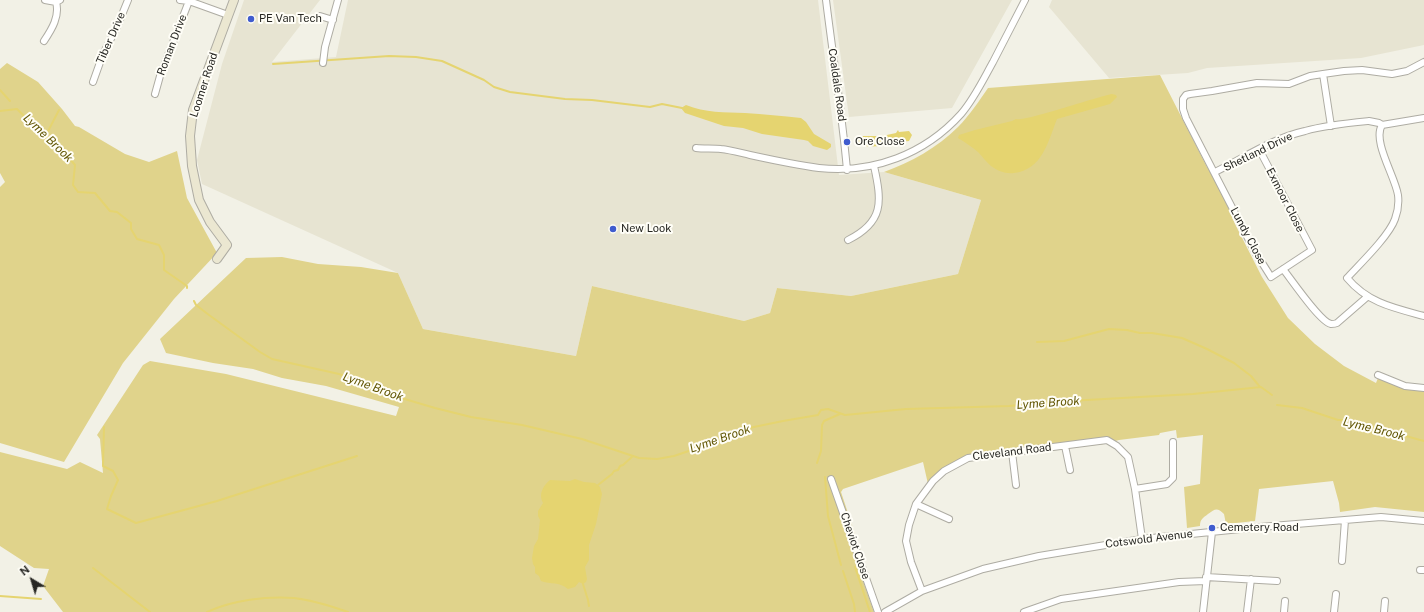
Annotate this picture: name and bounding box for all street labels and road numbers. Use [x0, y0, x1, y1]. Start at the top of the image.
street label: Tiber Drive [94, 10, 128, 66]
street label: Roman Drive [154, 13, 190, 77]
street label: Coaldale Road [825, 48, 849, 122]
street label: Loomer Road [187, 51, 221, 119]
street label: Shetland Drive [1221, 130, 1295, 174]
street label: Exmoor Close [1263, 166, 1307, 234]
street label: Lundy Close [1227, 205, 1269, 267]
street label: Cleveland Road [972, 441, 1052, 463]
street label: Cheviot Close [837, 511, 873, 581]
street label: Cotswold Avenue [1104, 527, 1194, 551]

